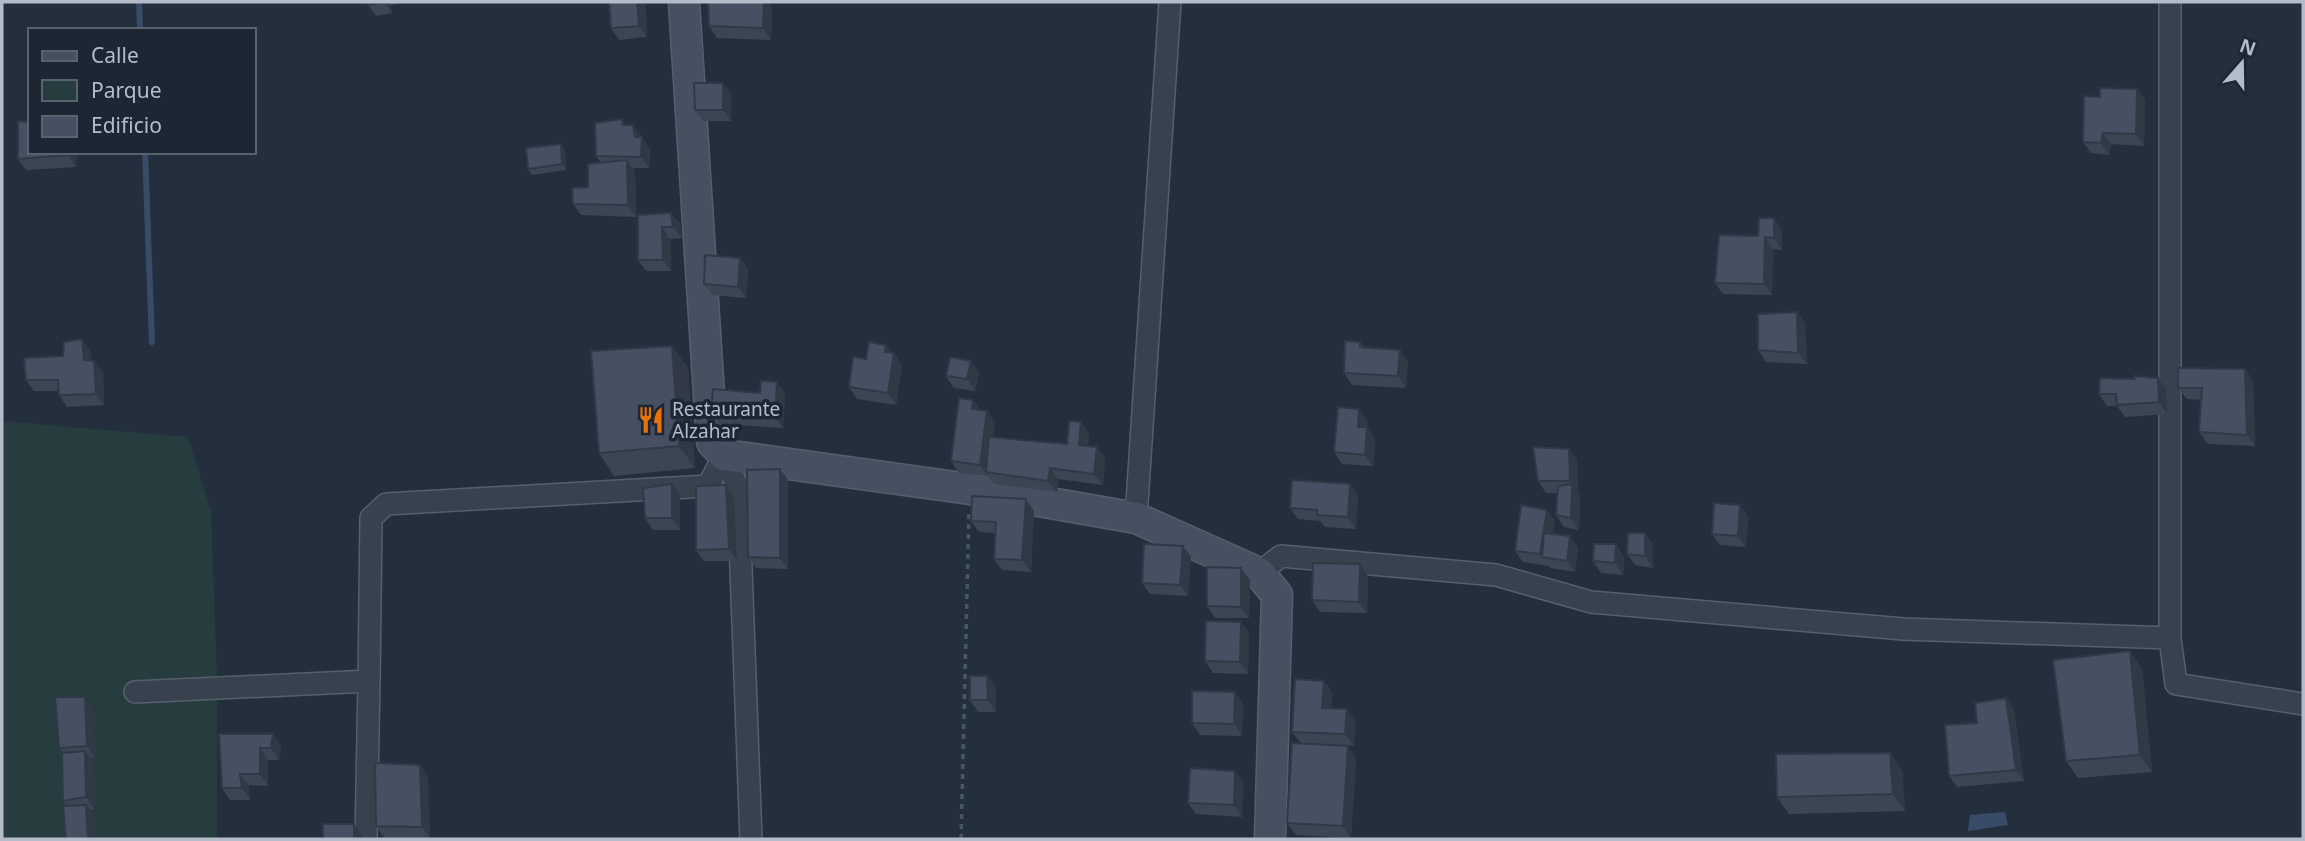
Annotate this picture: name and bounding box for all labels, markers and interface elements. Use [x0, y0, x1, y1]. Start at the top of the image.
legend [28, 28, 256, 154]
north arrow [2207, 28, 2277, 98]
text: N [2236, 32, 2260, 62]
text: Calle [91, 41, 139, 69]
text: Parque [91, 76, 161, 104]
text: Edificio [91, 111, 162, 139]
place label: Restaurante Alzahar [672, 396, 780, 444]
restaurant icon: Restaurante Alzahar [636, 405, 666, 435]

